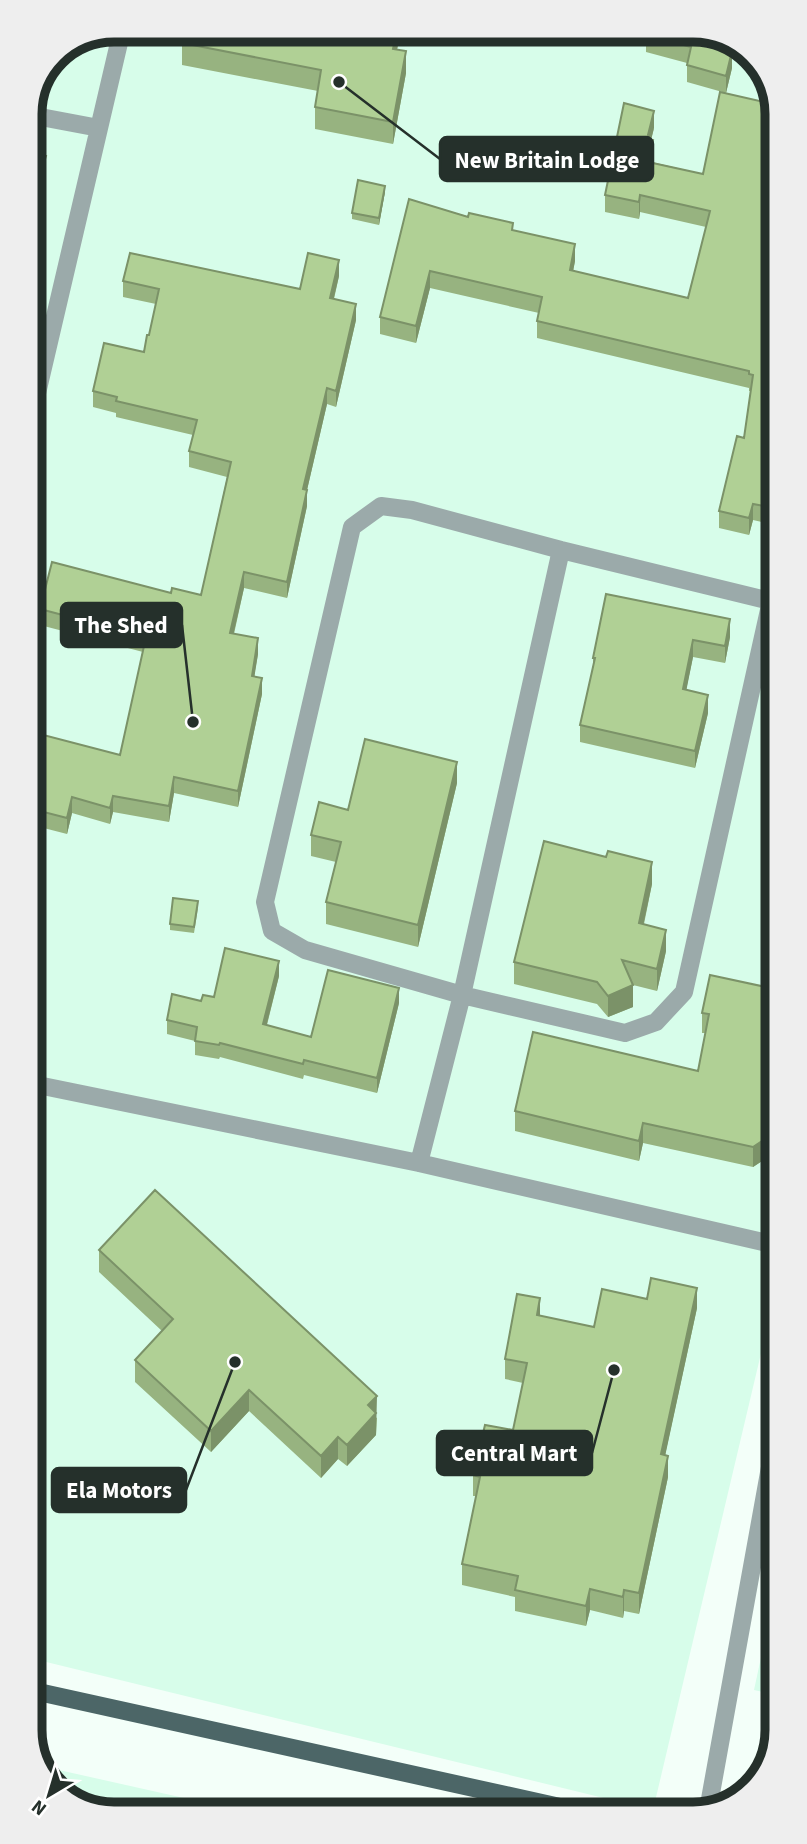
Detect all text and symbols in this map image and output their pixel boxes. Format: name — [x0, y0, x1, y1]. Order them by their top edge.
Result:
callout: New Britain Lodge — [440, 137, 653, 181]
text: New Britain Lodge — [455, 144, 639, 177]
callout: The Shed — [61, 603, 182, 647]
text: The Shed — [74, 609, 168, 642]
callout: Central Mart — [437, 1431, 592, 1475]
text: Central Mart — [451, 1437, 578, 1470]
callout: Ela Motors — [52, 1468, 186, 1512]
text: Ela Motors — [66, 1474, 172, 1507]
north arrow — [14, 1760, 84, 1830]
text: N — [26, 1793, 53, 1822]

